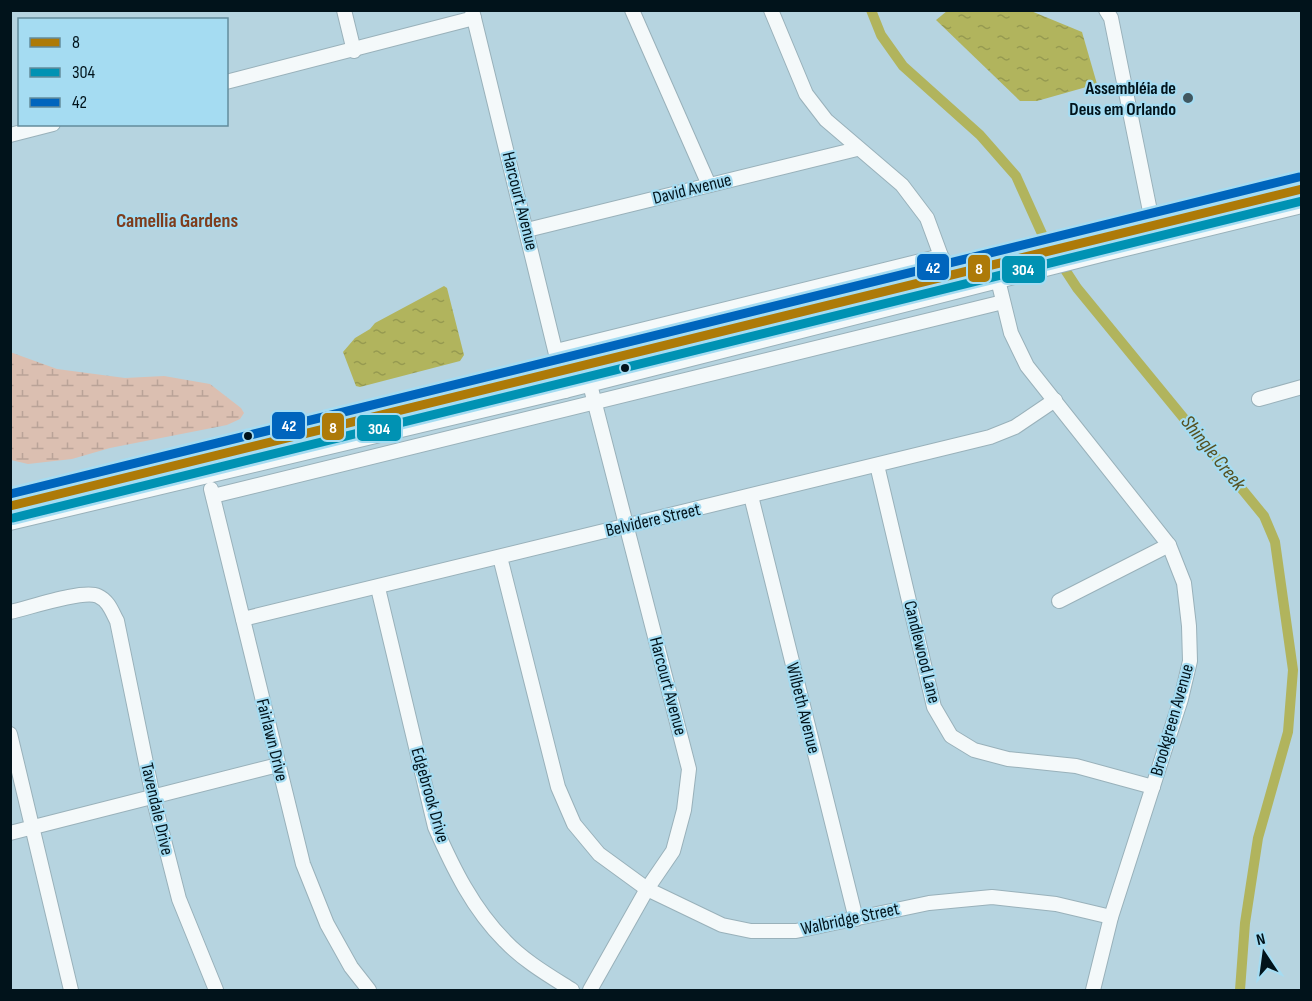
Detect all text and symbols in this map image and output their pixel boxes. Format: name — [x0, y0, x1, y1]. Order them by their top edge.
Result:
legend — [18, 18, 228, 126]
text: 8 — [72, 32, 80, 53]
text: 304 — [72, 62, 96, 83]
place label: Assembléia de Deus em Orlando — [1069, 78, 1176, 120]
marker: Assembléia de Deus em Orlando — [1181, 91, 1195, 105]
text: 42 — [72, 92, 87, 113]
street label: Harcourt Avenue — [498, 150, 542, 252]
street label: David Avenue — [651, 169, 733, 209]
district label: Camellia Gardens — [116, 209, 238, 233]
line badge: 42 — [916, 253, 950, 281]
line badge: 8 — [967, 254, 991, 283]
line badge: 304 — [1001, 255, 1046, 284]
text: 42 — [926, 259, 940, 278]
text: 8 — [975, 260, 983, 279]
text: 304 — [1012, 261, 1035, 280]
unlabelled marker — [619, 362, 631, 374]
line badge: 42 — [271, 411, 306, 440]
water label: Shingle Creek — [1176, 411, 1251, 496]
line badge: 8 — [321, 412, 345, 441]
line badge: 304 — [356, 414, 402, 442]
text: 42 — [282, 417, 296, 436]
text: 8 — [329, 419, 337, 438]
text: 304 — [368, 420, 391, 439]
unlabelled marker — [242, 430, 254, 442]
street label: Belvidere Street — [604, 499, 703, 541]
street label: Candlewood Lane — [899, 599, 945, 705]
street label: Harcourt Avenue — [645, 635, 691, 737]
street label: Wilbeth Avenue — [782, 660, 824, 756]
street label: Brookgreen Avenue — [1146, 662, 1198, 778]
street label: Fairlawn Drive — [252, 697, 292, 783]
street label: Edgebrook Drive — [406, 745, 454, 845]
street label: Tavendale Drive — [136, 761, 178, 857]
street label: Walbridge Street — [799, 898, 902, 940]
north arrow — [1234, 923, 1294, 983]
text: N — [1255, 930, 1267, 950]

